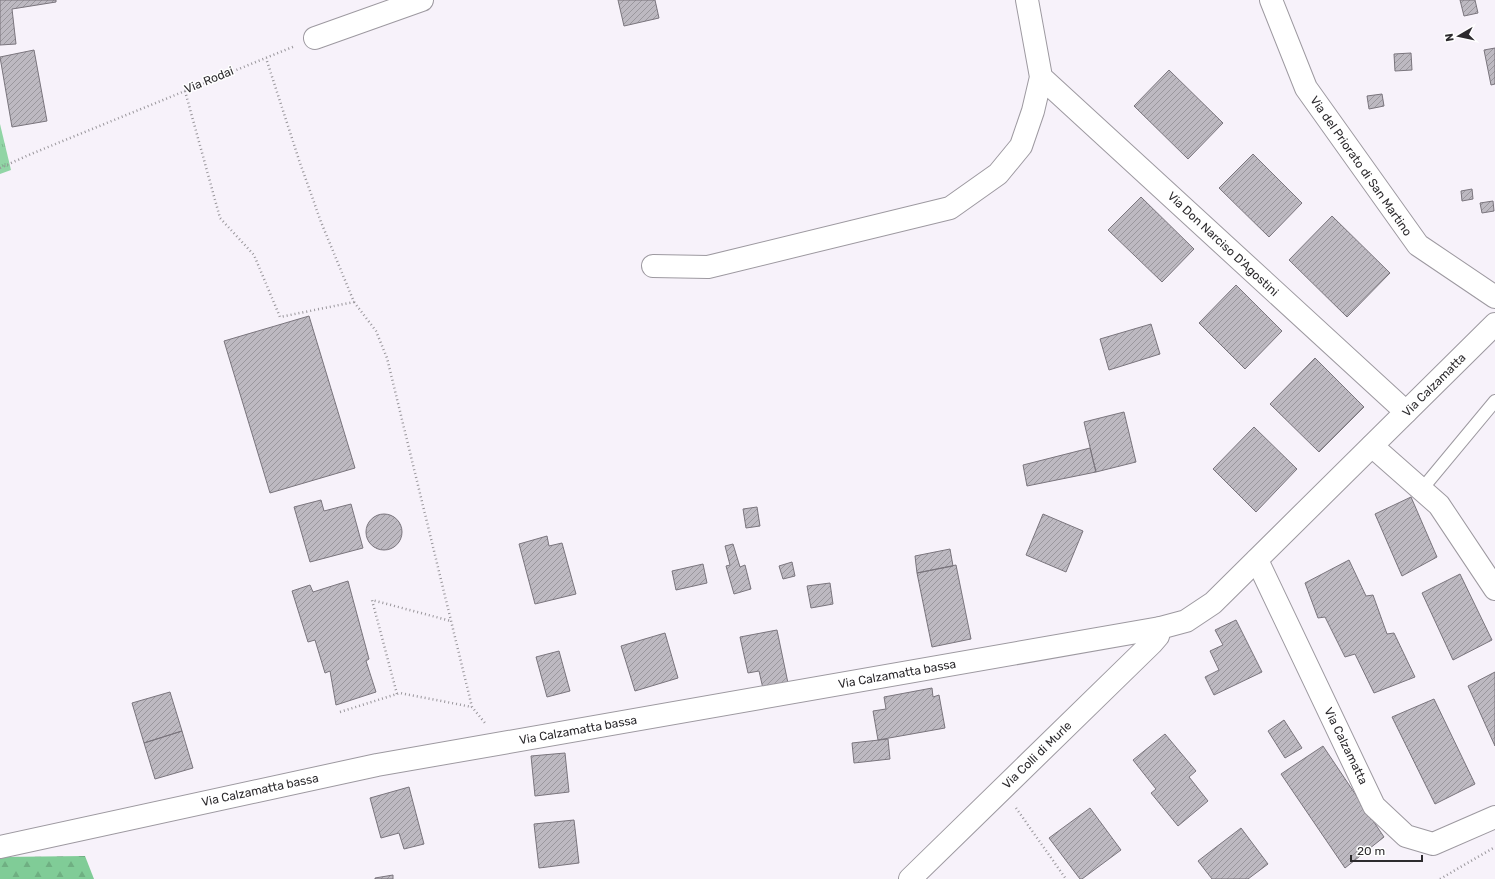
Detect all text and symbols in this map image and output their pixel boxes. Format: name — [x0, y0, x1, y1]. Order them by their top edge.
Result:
north arrow — [1439, 16, 1479, 56]
text: N — [1443, 32, 1457, 42]
street label: Via Rodai — [182, 64, 236, 96]
street label: Via del Priorato di San Martino — [1307, 93, 1415, 239]
street label: Via Don Narciso D'Agostini — [1165, 189, 1281, 299]
street label: Via Calzamatta — [1399, 350, 1469, 420]
street label: Via Calzamatta bassa — [837, 657, 957, 691]
street label: Via Calzamatta — [1321, 705, 1371, 787]
street label: Via Calzamatta bassa — [518, 713, 638, 747]
street label: Via Colli di Murle — [999, 718, 1075, 792]
street label: Via Calzamatta bassa — [200, 771, 320, 809]
scale bar — [1351, 837, 1422, 863]
text: 20 m — [1357, 844, 1385, 858]

